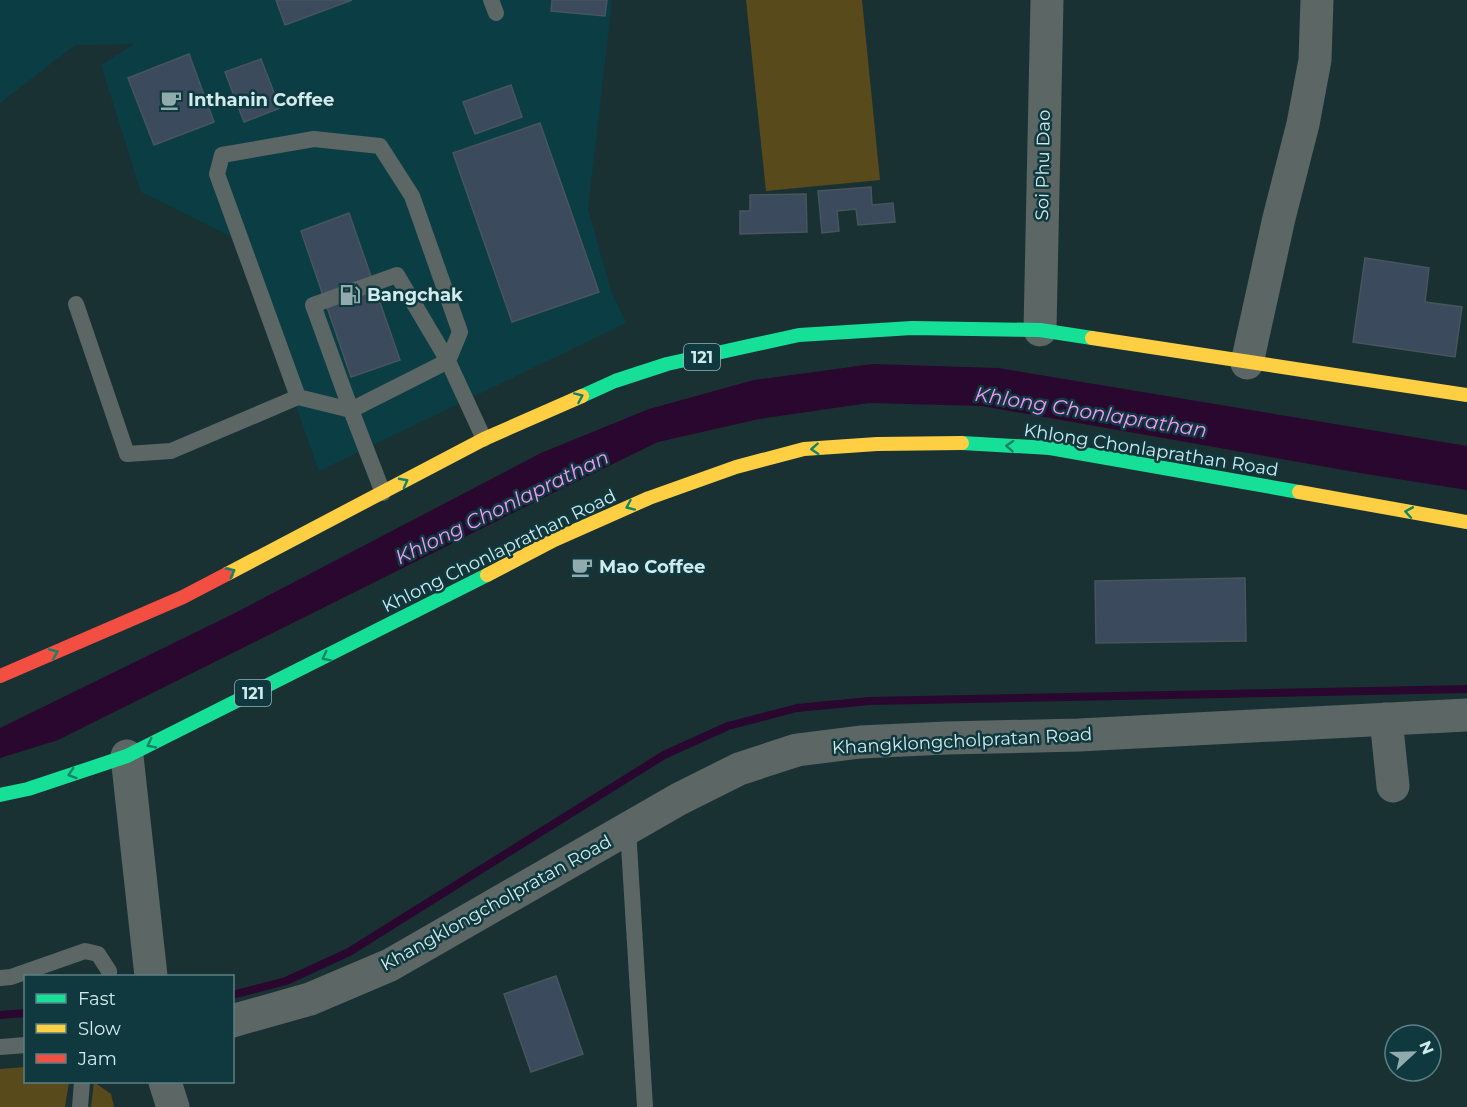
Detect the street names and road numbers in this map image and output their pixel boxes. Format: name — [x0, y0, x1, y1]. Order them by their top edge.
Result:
street label: Soi Phu Dao — [1031, 110, 1055, 220]
road number: 121 — [684, 344, 720, 370]
street label: Khlong Chonlaprathan Road — [1022, 419, 1280, 481]
street label: Khlong Chonlaprathan Road — [378, 485, 620, 617]
road number: 121 — [235, 680, 271, 706]
street label: Khangklongcholpratan Road — [831, 723, 1093, 759]
street label: Khangklongcholpratan Road — [377, 830, 615, 976]

